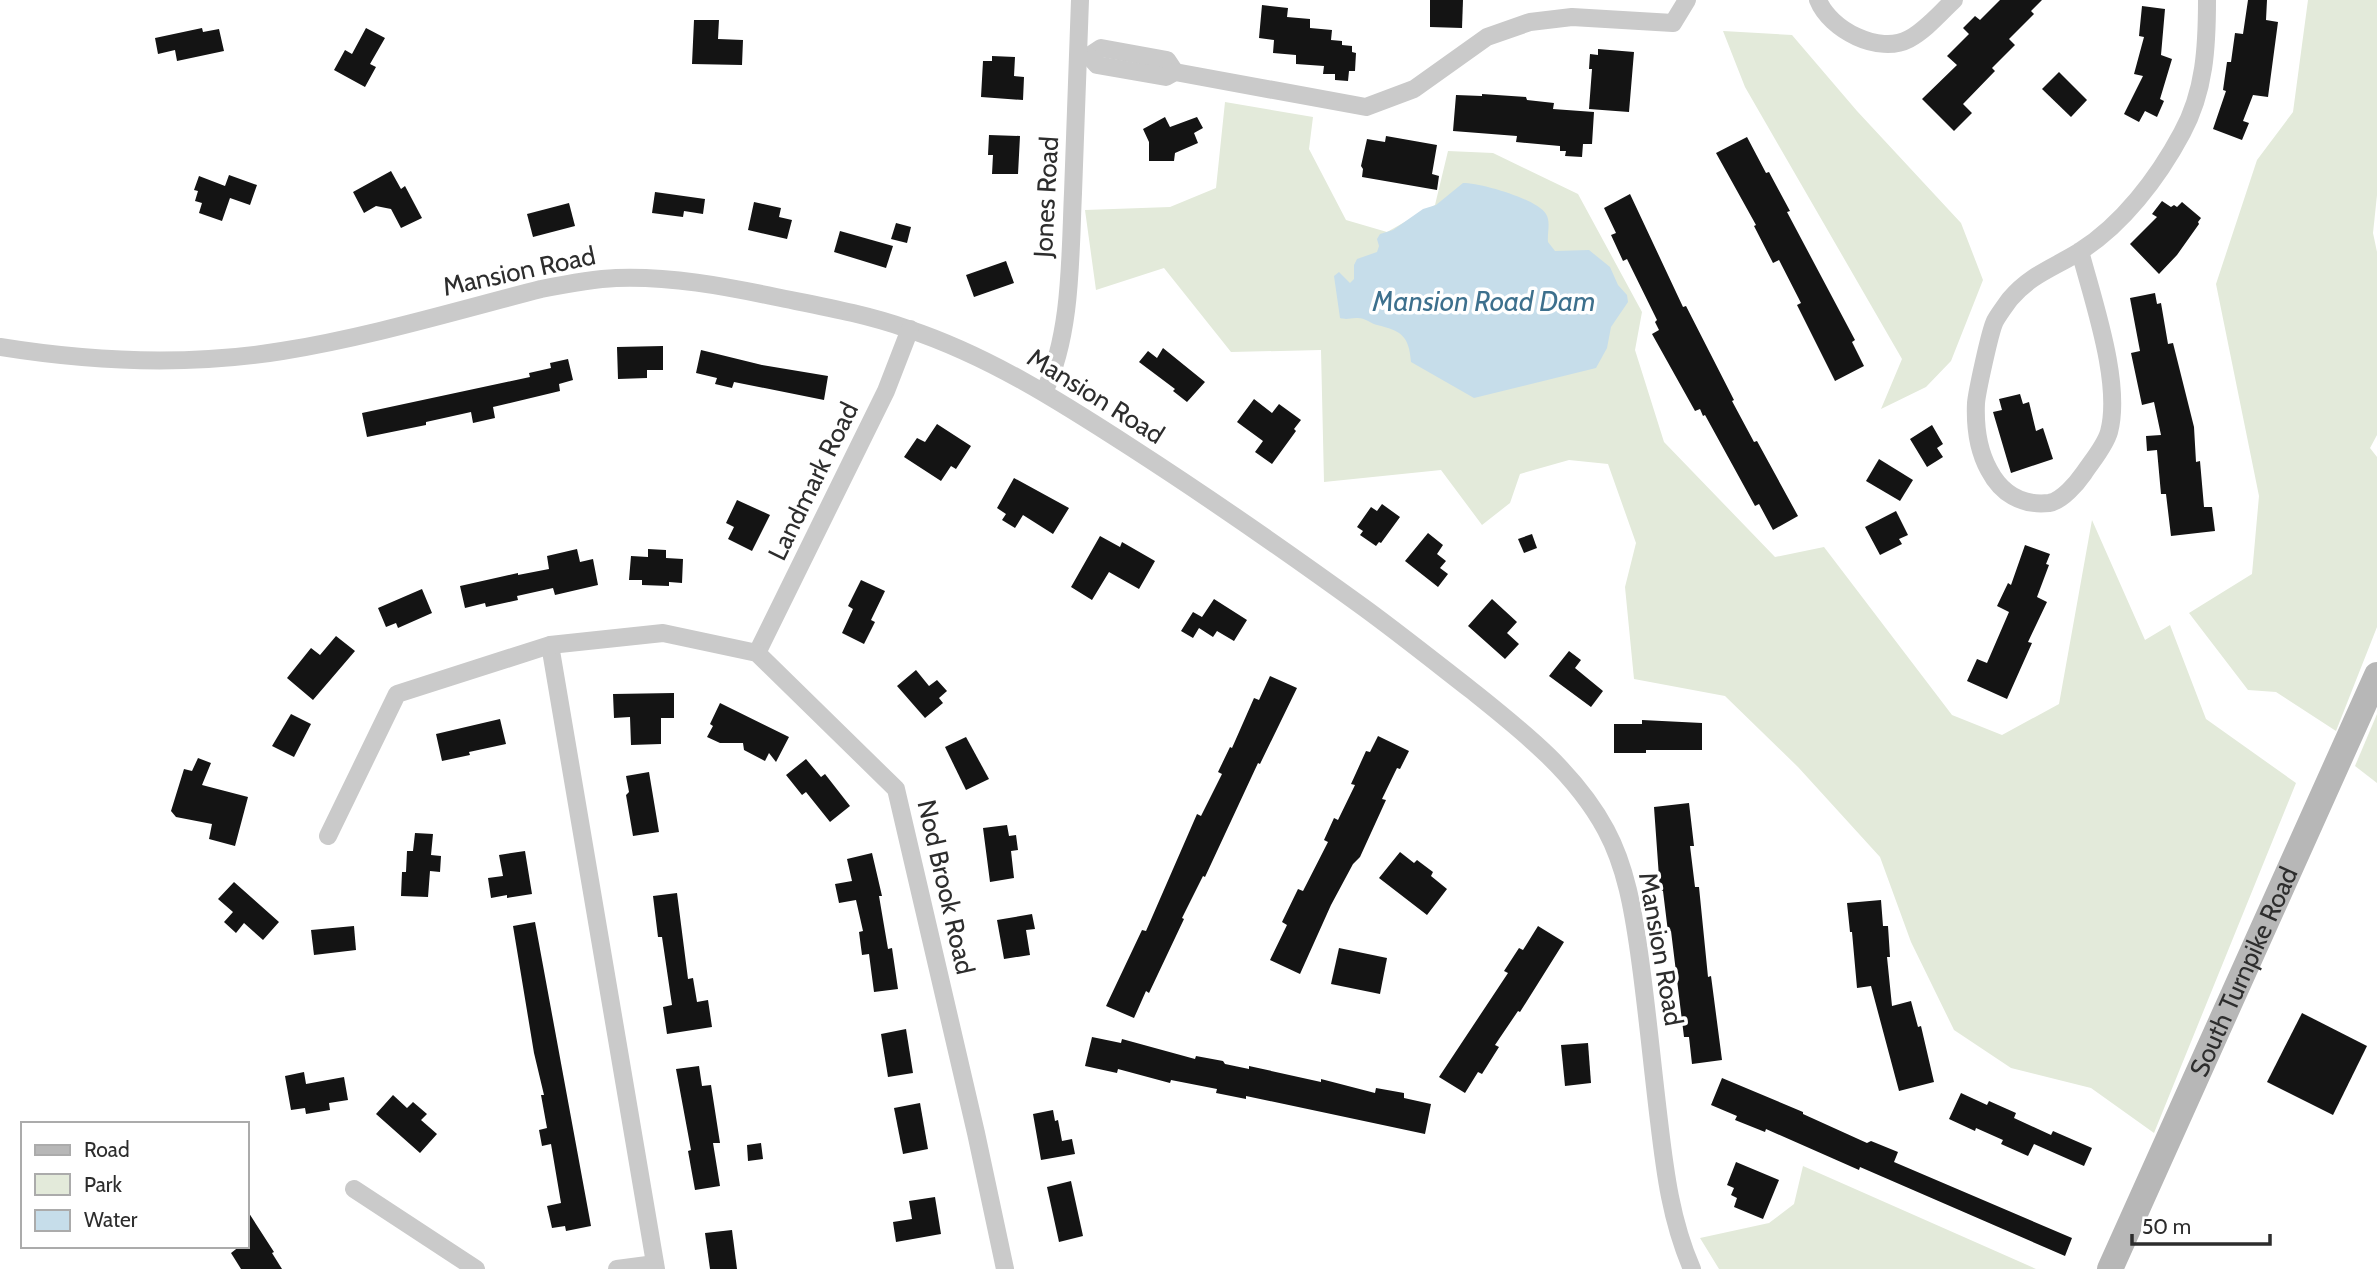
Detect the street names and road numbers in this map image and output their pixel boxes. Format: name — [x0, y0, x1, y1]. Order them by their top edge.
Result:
street label: Jones Road — [1027, 136, 1065, 259]
street label: Mansion Road — [440, 239, 598, 303]
street label: Mansion Road — [1022, 341, 1170, 451]
street label: Landmark Road — [761, 397, 865, 565]
street label: Nod Brook Road — [910, 797, 982, 977]
street label: South Turnpike Road — [2183, 862, 2305, 1082]
street label: Mansion Road — [1632, 870, 1690, 1028]

